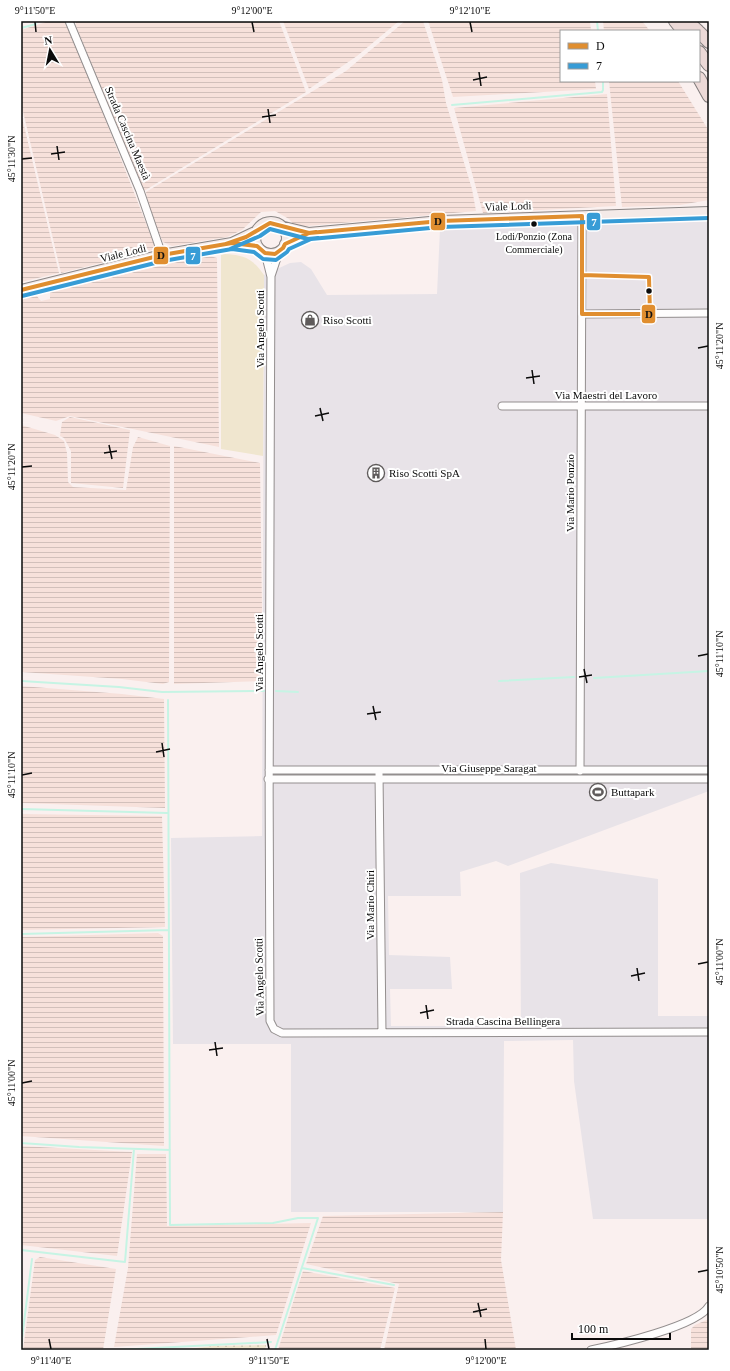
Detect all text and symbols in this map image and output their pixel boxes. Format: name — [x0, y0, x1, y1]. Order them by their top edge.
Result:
text: 9°11'50"E — [15, 5, 55, 16]
text: 9°12'00"E — [232, 5, 273, 16]
text: 9°12'10"E — [450, 5, 491, 16]
north arrow — [30, 30, 70, 70]
legend — [560, 30, 700, 82]
text: N — [43, 34, 53, 47]
text: D — [596, 39, 605, 53]
text: 7 — [596, 59, 602, 73]
street label: Strada Cascina Maestà — [103, 85, 153, 182]
text: 45°11'30"N — [6, 136, 17, 182]
street label: Viale Lodi — [484, 199, 532, 213]
line badge: D — [430, 212, 446, 231]
line badge: 7 — [586, 212, 601, 231]
text: D — [434, 215, 442, 227]
text: 7 — [591, 216, 597, 228]
marker: Lodi/Ponzio (Zona Commerciale) — [529, 219, 539, 229]
place label: Lodi/Ponzio (Zona Commerciale) — [496, 231, 572, 256]
street label: Viale Lodi — [99, 242, 147, 264]
line badge: D — [153, 246, 169, 265]
line badge: 7 — [185, 246, 201, 265]
text: D — [157, 249, 165, 261]
text: 7 — [190, 250, 196, 262]
unlabelled marker — [644, 286, 654, 296]
street label: Via Angelo Scotti — [254, 290, 266, 368]
line badge: D — [641, 304, 656, 324]
text: D — [645, 308, 653, 320]
shop icon: Riso Scotti — [300, 310, 320, 330]
place label: Riso Scotti — [323, 314, 372, 326]
text: 45°11'20"N — [714, 323, 725, 369]
street label: Via Maestri del Lavoro — [555, 389, 658, 401]
text: 45°11'20"N — [6, 444, 17, 490]
street label: Via Mario Ponzio — [564, 453, 576, 532]
building icon: Riso Scotti SpA — [366, 463, 386, 483]
place label: Riso Scotti SpA — [389, 467, 460, 479]
street label: Via Angelo Scotti — [253, 614, 265, 692]
text: 45°11'10"N — [714, 631, 725, 677]
text: 45°11'10"N — [6, 752, 17, 798]
street label: Via Giuseppe Saragat — [441, 762, 537, 774]
sports icon: Buttapark — [588, 782, 608, 802]
place label: Buttapark — [611, 786, 655, 798]
street label: Via Mario Chiri — [364, 870, 376, 940]
street label: Via Angelo Scotti — [252, 938, 266, 1016]
text: 45°11'00"N — [714, 939, 725, 985]
street label: Strada Cascina Bellingera — [446, 1015, 560, 1027]
text: 45°11'00"N — [6, 1060, 17, 1106]
text: 45°10'50"N — [714, 1246, 725, 1294]
scale bar — [572, 1315, 670, 1341]
text: 100 m — [578, 1322, 609, 1336]
text: 9°11'40"E — [31, 1355, 71, 1366]
text: 9°11'50"E — [249, 1355, 289, 1366]
text: 9°12'00"E — [466, 1355, 507, 1366]

